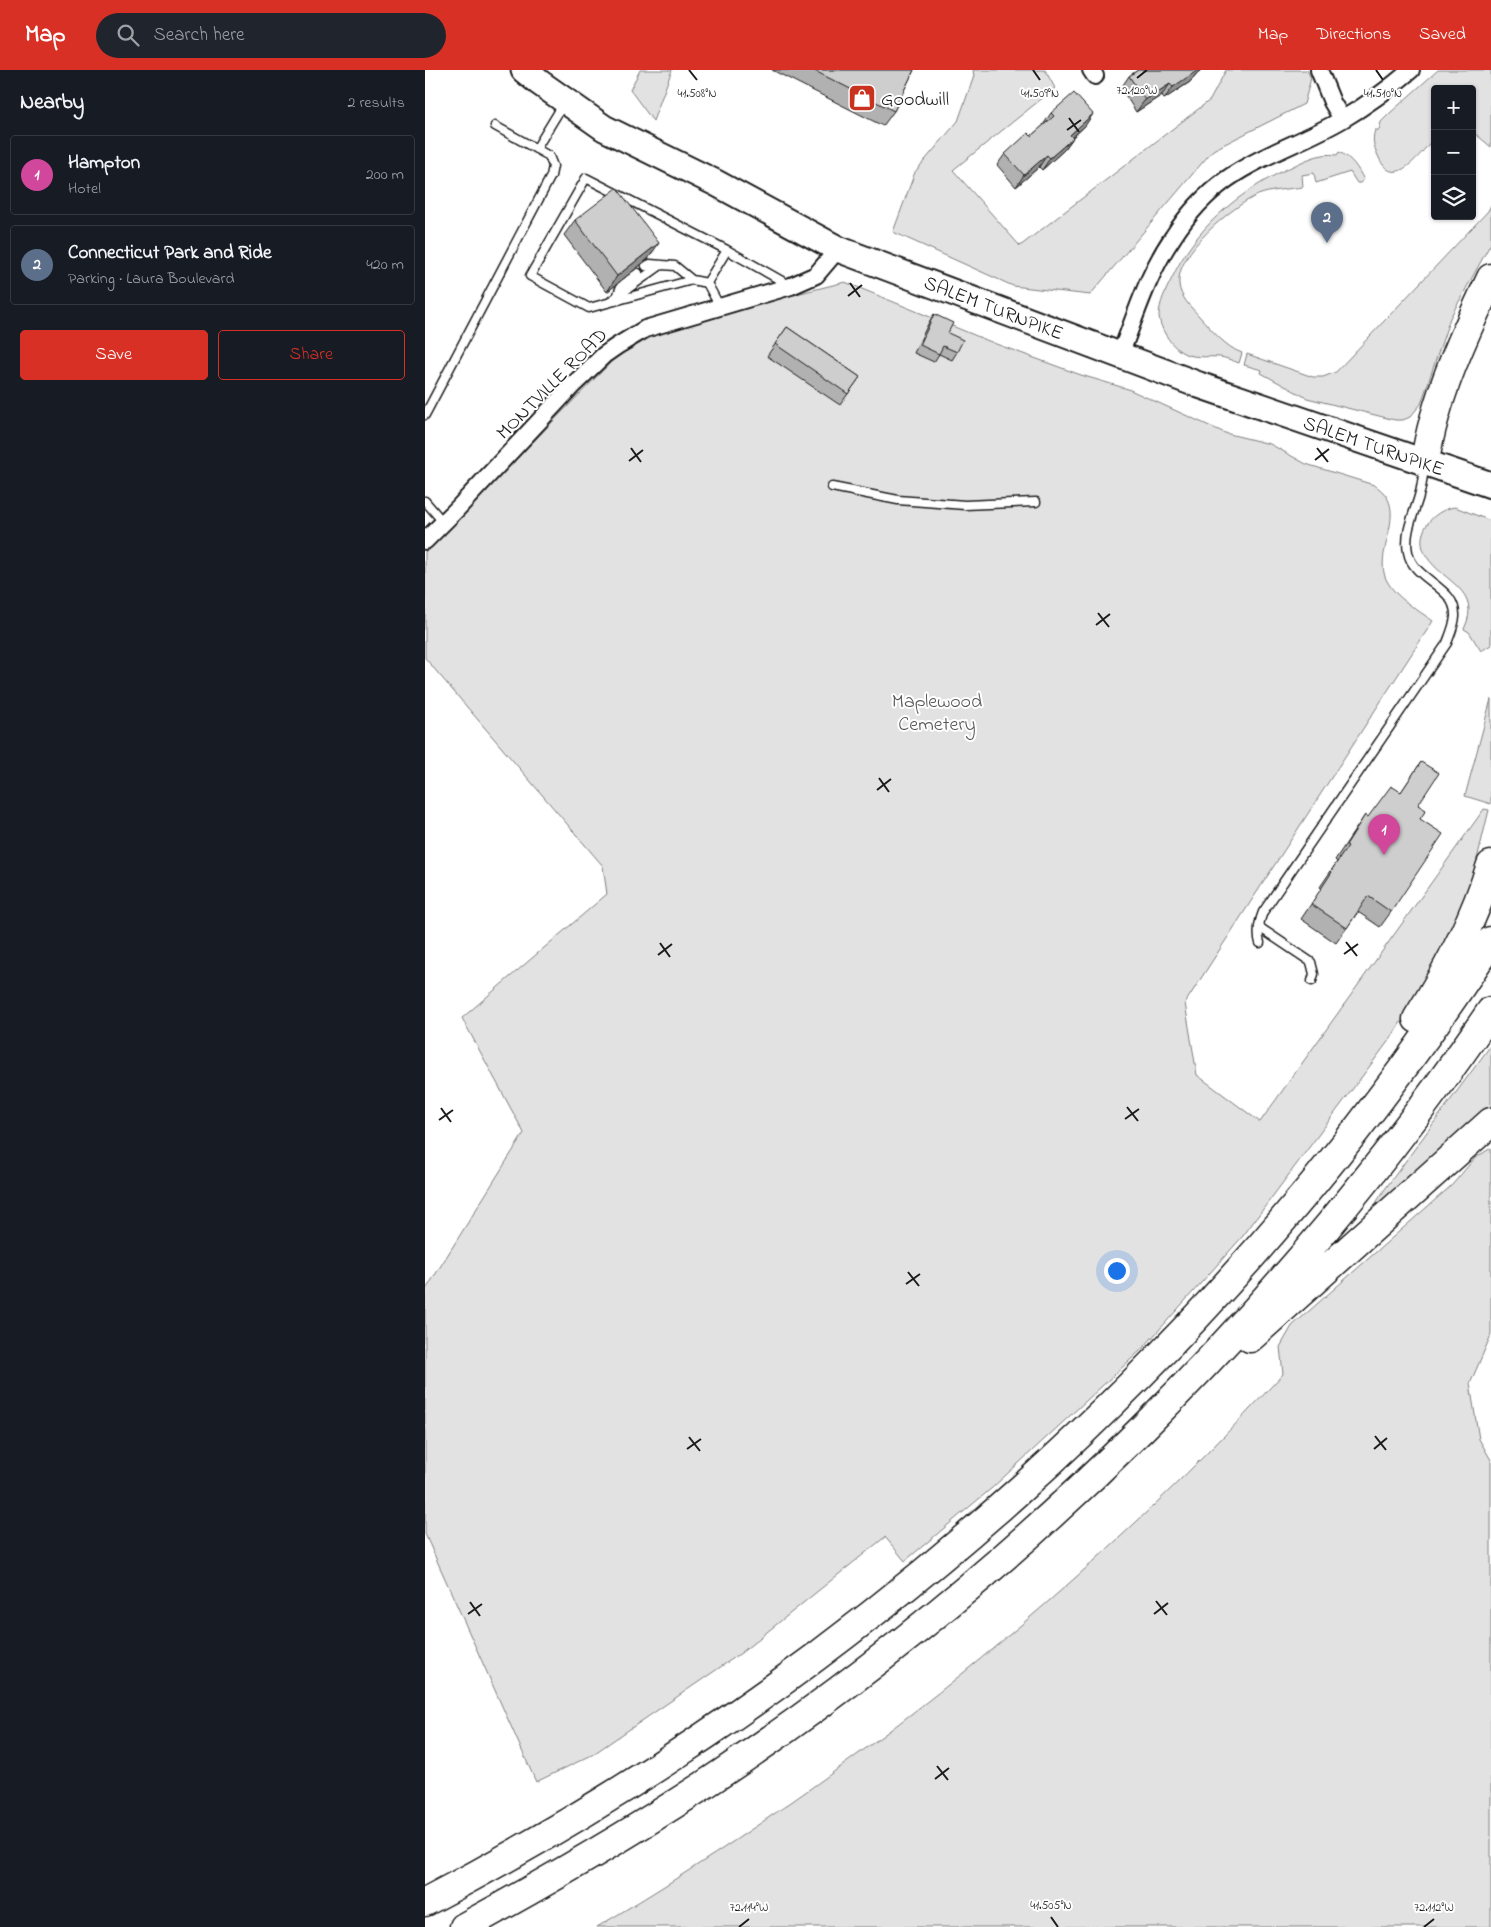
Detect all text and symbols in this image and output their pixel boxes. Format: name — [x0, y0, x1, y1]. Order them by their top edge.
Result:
search box — [96, 13, 446, 58]
text: Map — [25, 18, 66, 53]
icon: search — [114, 21, 142, 49]
text: Search here — [154, 22, 245, 49]
text: Map — [1258, 22, 1288, 48]
text: Directions — [1316, 22, 1391, 48]
text: Saved — [1419, 22, 1466, 48]
text: 72.120°W — [1117, 82, 1157, 100]
shop icon: Goodwill — [847, 83, 877, 113]
text: 41.508°N — [677, 85, 717, 103]
text: 41.509°N — [1021, 85, 1059, 103]
text: 41.510°N — [1364, 85, 1402, 103]
map controls — [1431, 85, 1476, 220]
button: + — [1431, 85, 1476, 130]
place label: Goodwill — [881, 86, 949, 115]
text: Nearby — [20, 88, 84, 118]
text: 2 results — [347, 91, 405, 115]
button: − — [1431, 130, 1476, 175]
text: Hampton — [68, 150, 140, 177]
text: 1 — [34, 163, 40, 187]
text: 200 m — [366, 163, 404, 187]
button: layers — [1431, 175, 1476, 220]
text: Hotel — [68, 177, 101, 201]
pin: 2 — [1311, 202, 1343, 243]
text: Connecticut Park and Ride — [68, 240, 271, 267]
text: 2 — [33, 253, 41, 277]
text: 420 m — [366, 253, 404, 277]
text: Parking · Laura Boulevard — [68, 267, 234, 291]
street label: SALEM TURNPIKE — [919, 269, 1067, 349]
street label: MONTVILLE ROAD — [490, 322, 615, 447]
button: Save — [20, 330, 208, 380]
button: Share — [218, 330, 405, 380]
street label: SALEM TURNPIKE — [1299, 410, 1448, 485]
park label: Maplewood Cemetery — [892, 688, 982, 740]
pin: 1 — [1368, 814, 1400, 855]
your location — [1104, 1258, 1130, 1284]
text: 41.505°N — [1030, 1897, 1072, 1915]
text: 72.114°W — [730, 1899, 768, 1917]
text: 72.112°W — [1414, 1899, 1454, 1917]

